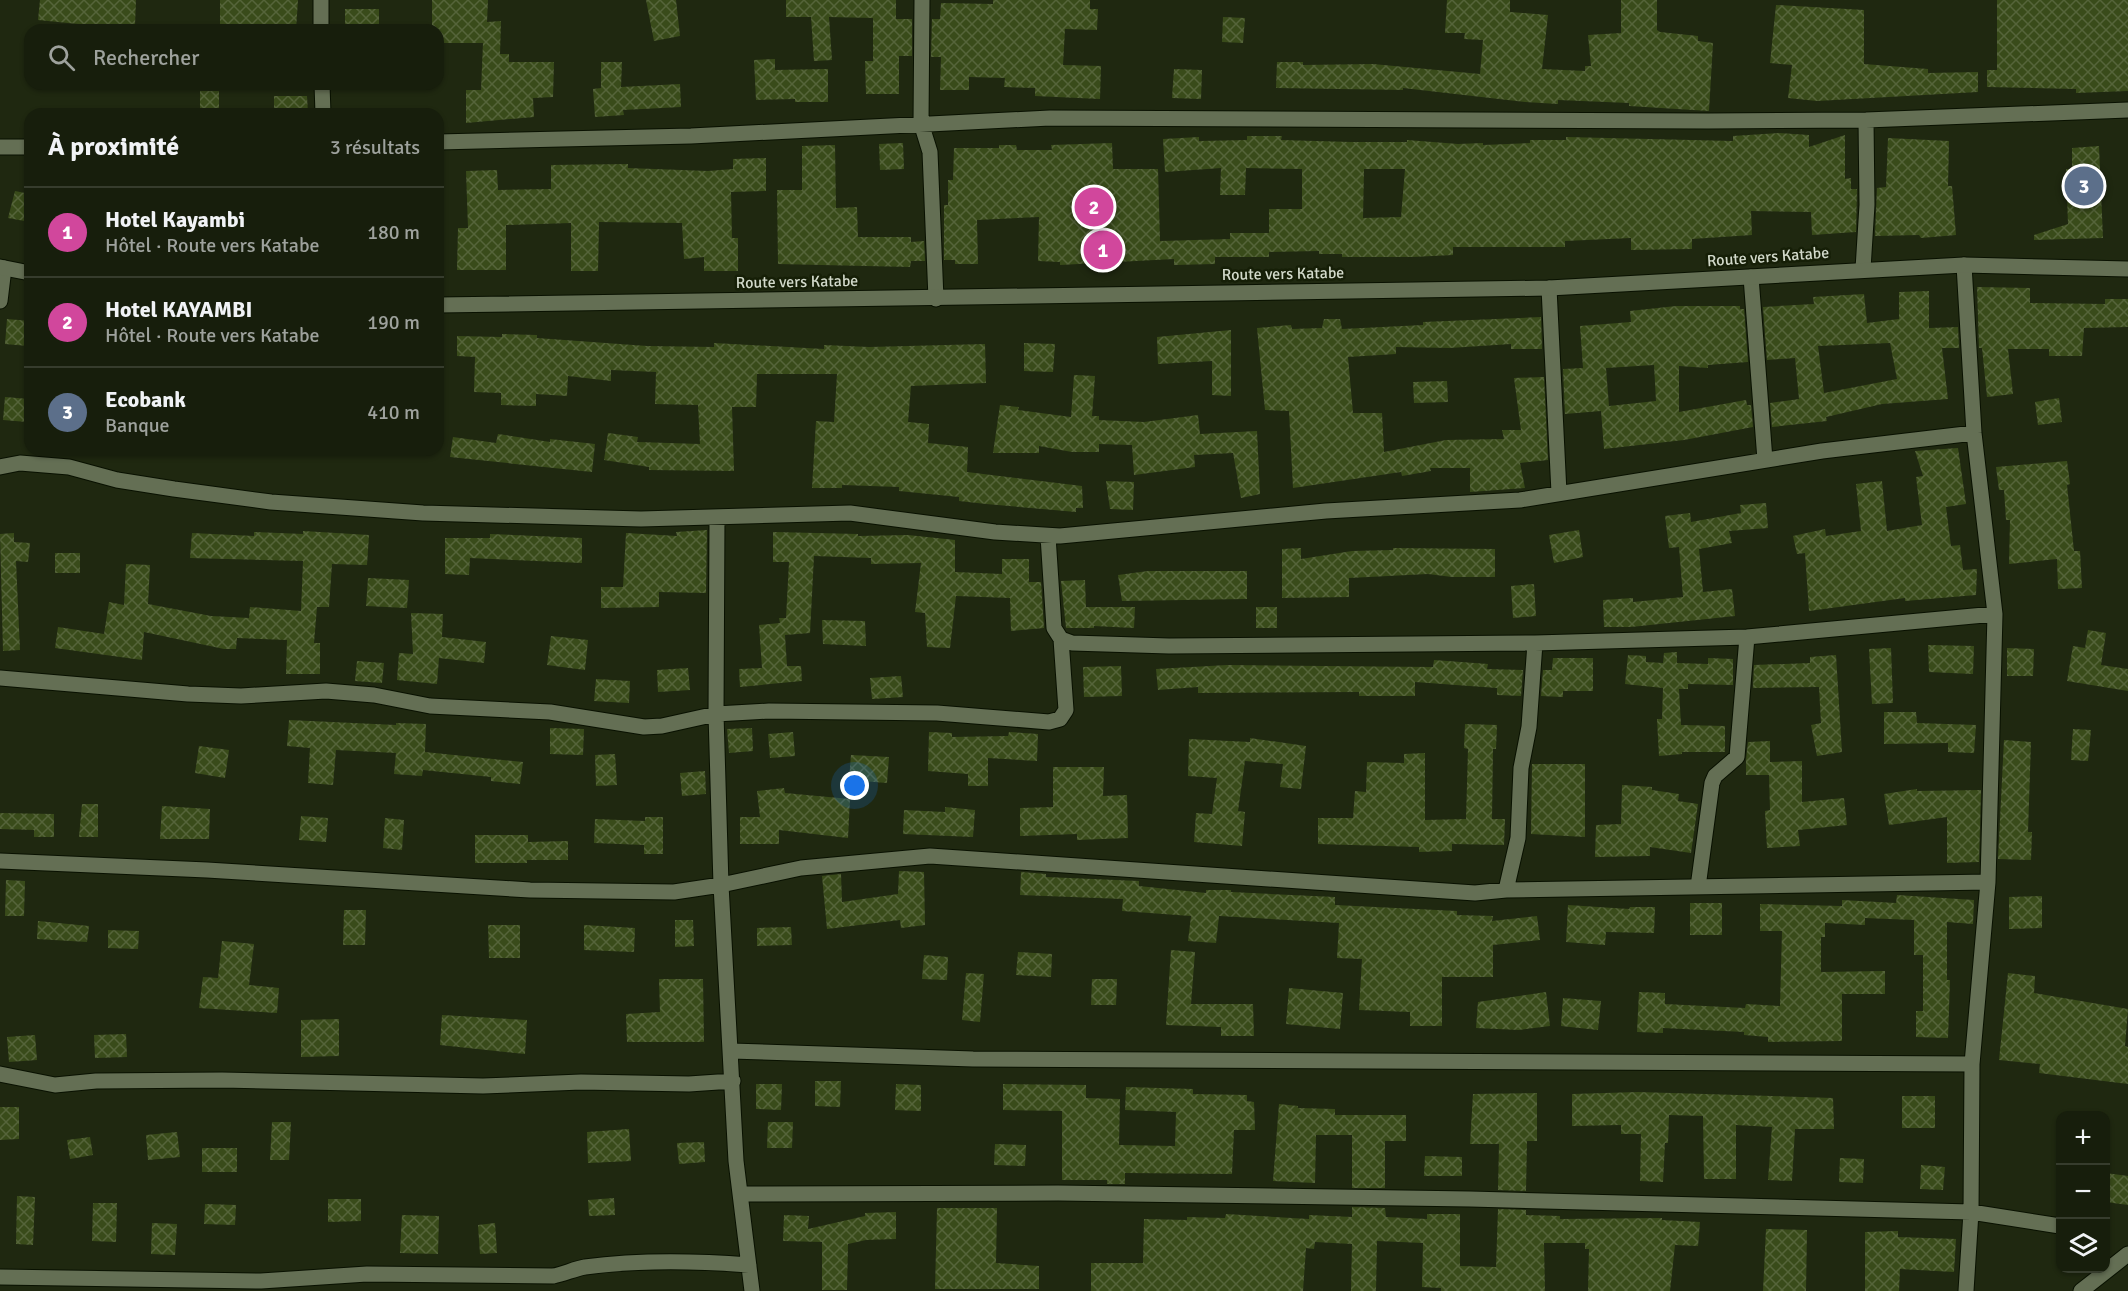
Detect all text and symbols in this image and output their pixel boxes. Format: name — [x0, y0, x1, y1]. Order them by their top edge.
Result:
search box — [24, 24, 444, 90]
icon: search — [45, 41, 78, 74]
text: Rechercher — [93, 44, 199, 71]
text: À proximité — [48, 131, 179, 163]
text: 3 résultats — [330, 135, 420, 160]
pin: 3 — [2064, 164, 2104, 208]
pin: 2 — [1074, 184, 1114, 230]
text: Hotel Kayambi — [105, 206, 245, 233]
text: 1 — [62, 220, 73, 245]
text: 180 m — [367, 220, 420, 245]
pin: 1 — [1084, 228, 1122, 272]
text: Hôtel · Route vers Katabe — [105, 233, 320, 258]
street label: Route vers Katabe — [1706, 243, 1830, 271]
street label: Route vers Katabe — [1222, 263, 1344, 285]
street label: Route vers Katabe — [736, 271, 858, 293]
text: Hotel KAYAMBI — [105, 296, 252, 323]
text: 2 — [62, 310, 73, 335]
text: 190 m — [367, 310, 420, 335]
text: Hôtel · Route vers Katabe — [105, 323, 320, 348]
text: Ecobank — [105, 386, 186, 413]
text: 3 — [62, 400, 73, 425]
text: 410 m — [367, 400, 420, 425]
text: Banque — [105, 413, 170, 438]
your location — [840, 771, 869, 800]
map controls — [2056, 1111, 2110, 1273]
button: + — [2056, 1111, 2110, 1165]
button: − — [2056, 1165, 2110, 1219]
button: layers — [2056, 1219, 2110, 1273]

